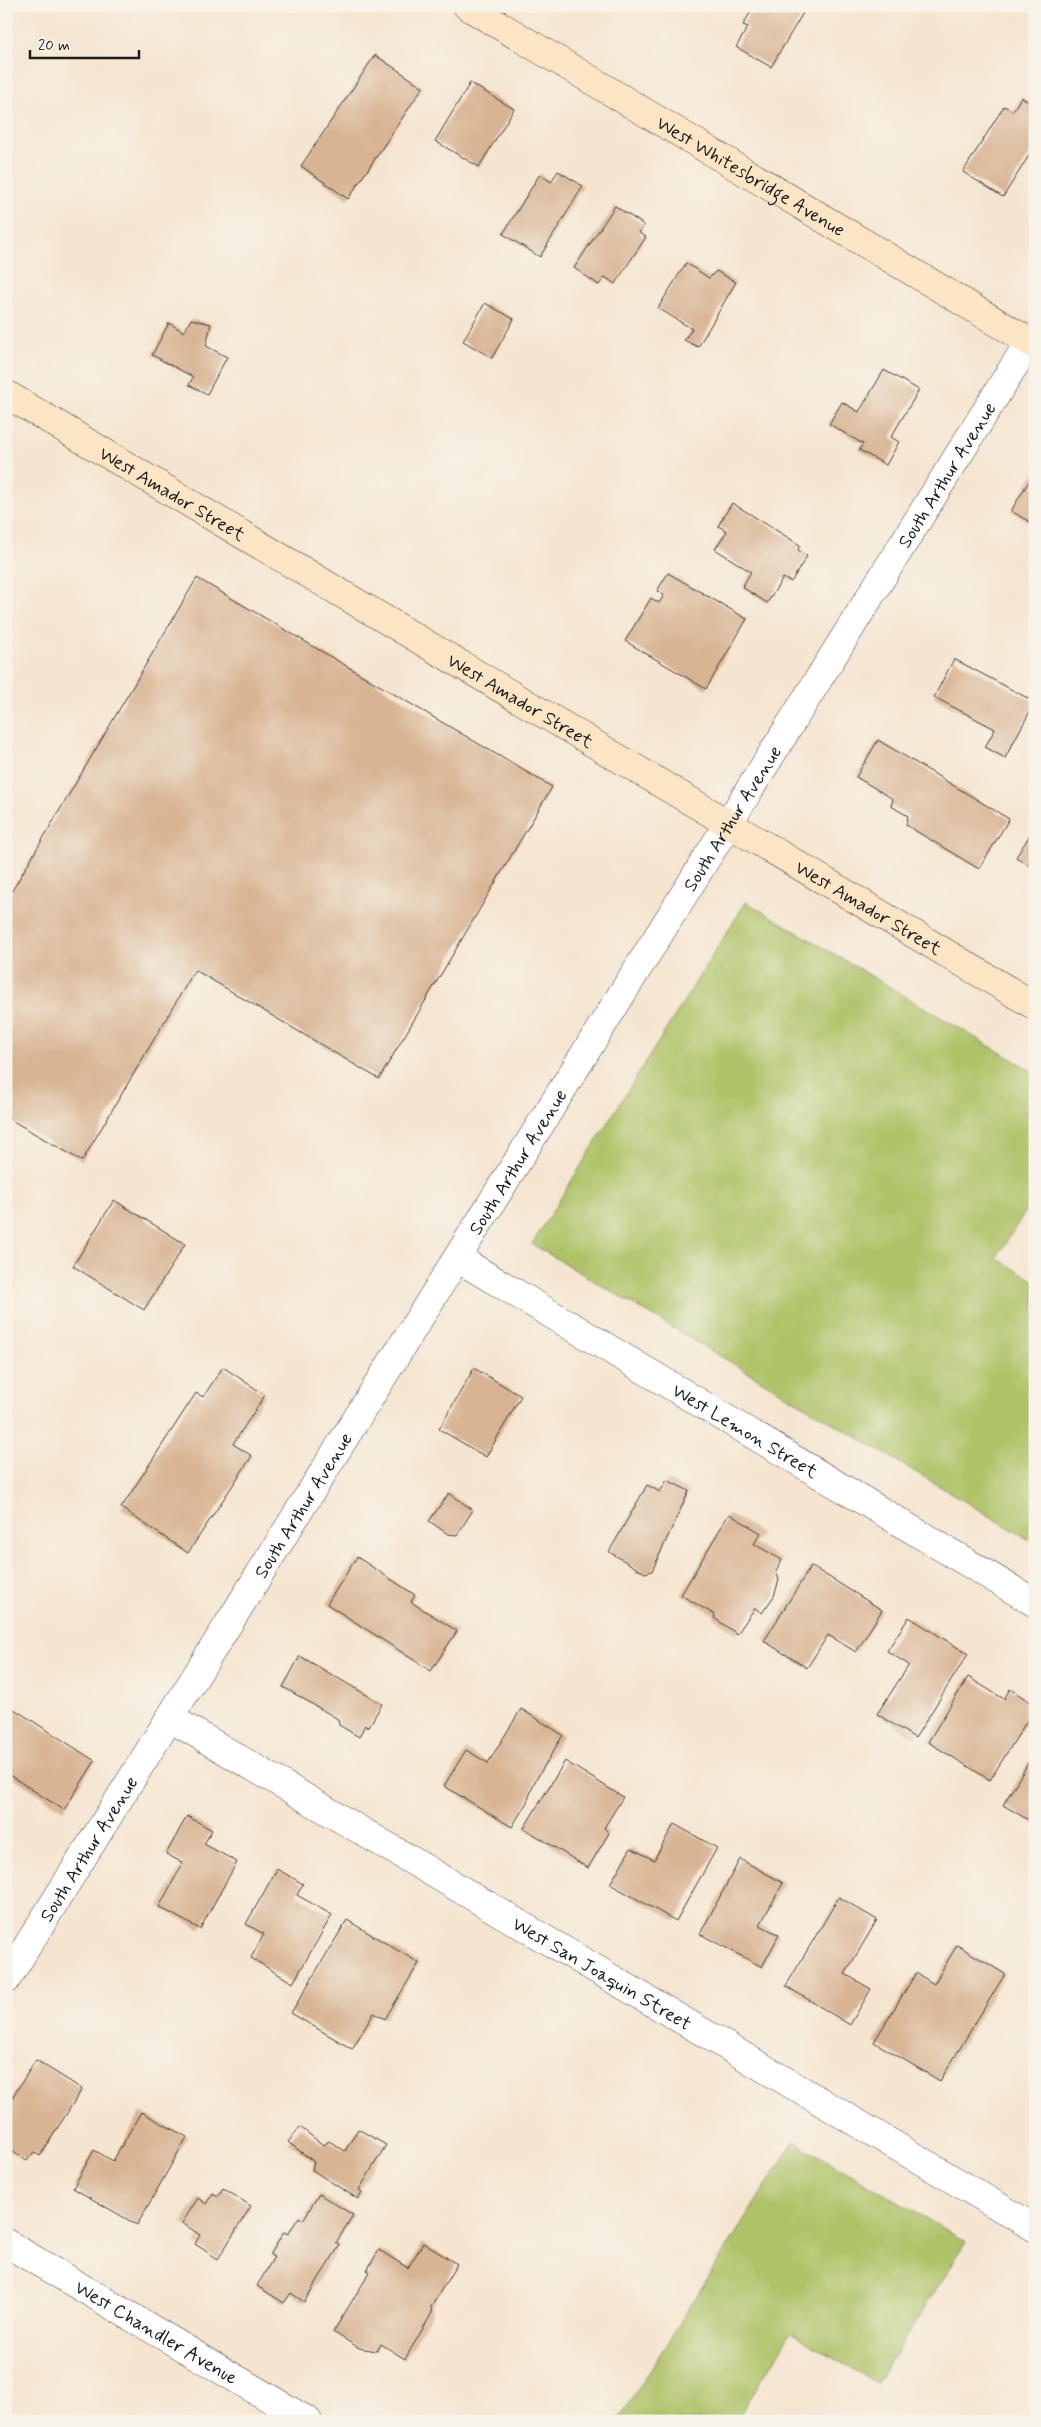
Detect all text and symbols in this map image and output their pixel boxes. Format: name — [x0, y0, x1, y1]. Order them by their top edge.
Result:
scale bar — [30, 28, 139, 60]
text: 20 m — [38, 36, 70, 56]
street label: West Whitesbridge Avenue — [651, 111, 850, 243]
street label: South Arthur Avenue — [893, 398, 1002, 553]
street label: West Amador Street — [94, 441, 250, 548]
street label: West Amador Street — [442, 648, 598, 755]
street label: South Arthur Avenue — [678, 741, 788, 896]
street label: West Amador Street — [790, 855, 946, 962]
street label: South Arthur Avenue — [464, 1085, 573, 1240]
street label: West Lemon Street — [667, 1378, 822, 1485]
street label: South Arthur Avenue — [249, 1428, 359, 1583]
street label: South Arthur Avenue — [34, 1772, 144, 1927]
street label: West San Joaquin Street — [508, 1912, 696, 2037]
street label: West Chandler Avenue — [70, 2275, 242, 2391]

